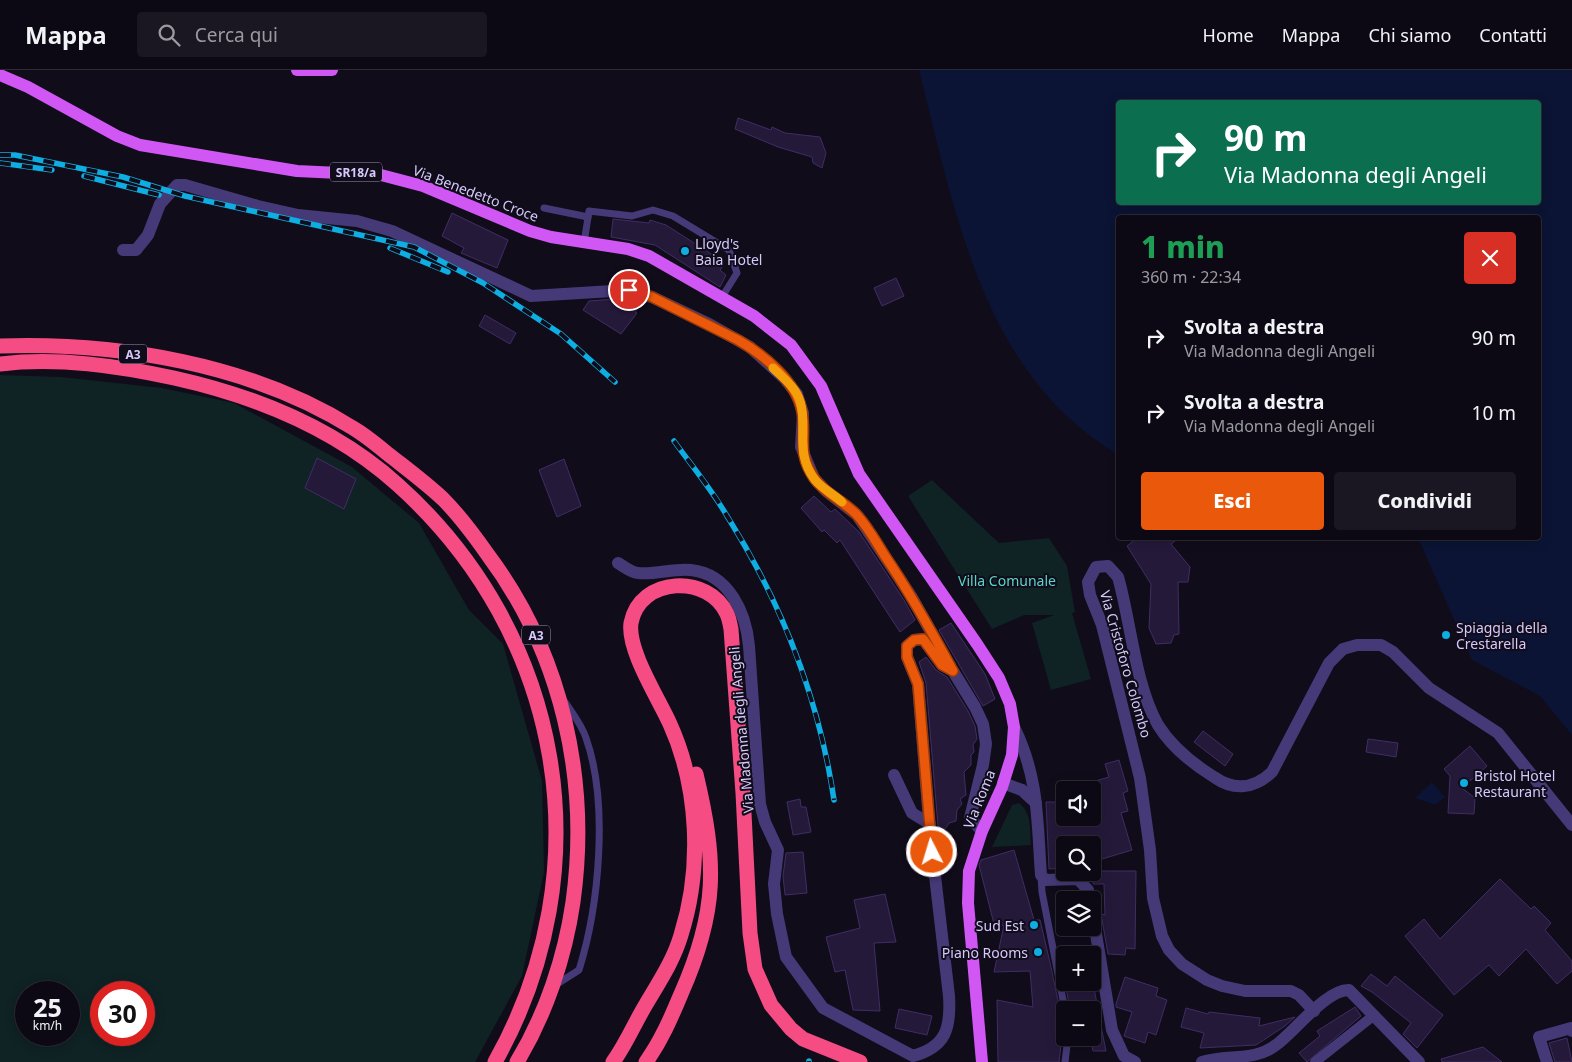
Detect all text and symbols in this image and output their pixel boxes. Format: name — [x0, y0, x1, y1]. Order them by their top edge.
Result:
search box — [137, 12, 487, 57]
text: Mappa — [25, 18, 107, 51]
icon: search — [155, 21, 183, 49]
text: Cerca qui — [195, 22, 278, 48]
text: Home — [1203, 23, 1254, 47]
text: Mappa — [1282, 23, 1340, 47]
text: Chi siamo — [1368, 23, 1451, 47]
text: Contatti — [1479, 23, 1547, 47]
text: 90 m — [1224, 114, 1307, 161]
icon: right — [1141, 120, 1206, 185]
text: Via Madonna degli Angeli — [1224, 159, 1487, 189]
street label: Via Benedetto Croce — [410, 160, 542, 226]
road number: SR18/a — [330, 162, 382, 181]
text: 1 min — [1141, 226, 1225, 267]
button: close — [1464, 232, 1516, 284]
place label: Lloyd's Baia Hotel — [695, 234, 762, 269]
marker: Lloyd's Baia Hotel — [679, 245, 691, 257]
text: 360 m · 22:34 — [1141, 266, 1241, 288]
pin — [608, 269, 650, 311]
icon: arrive — [615, 276, 643, 304]
text: Svolta a destra — [1184, 314, 1324, 340]
icon: right — [1141, 324, 1169, 352]
text: 90 m — [1472, 325, 1516, 351]
text: Via Madonna degli Angeli — [1184, 340, 1375, 362]
road number: A3 — [119, 344, 147, 364]
text: Svolta a destra — [1184, 389, 1324, 415]
icon: right — [1141, 399, 1169, 427]
text: 10 m — [1472, 400, 1516, 426]
text: Via Madonna degli Angeli — [1184, 415, 1375, 437]
button: Esci — [1141, 472, 1324, 530]
button: Condividi — [1334, 472, 1516, 530]
park label: Villa Comunale — [958, 571, 1056, 590]
street label: Via Cristoforo Colombo — [1096, 588, 1156, 740]
place label: Spiaggia della Crestarella — [1456, 618, 1548, 653]
road number: A3 — [522, 626, 550, 644]
marker: Spiaggia della Crestarella — [1440, 629, 1452, 641]
street label: Via Madonna degli Angeli — [724, 646, 758, 814]
place label: Bristol Hotel Restaurant — [1474, 766, 1555, 801]
street label: Via Roma — [959, 767, 999, 831]
marker: Bristol Hotel Restaurant — [1458, 777, 1470, 789]
map controls — [1056, 781, 1101, 1046]
button: sound — [1056, 781, 1101, 826]
position arrow — [905, 825, 957, 877]
button: search — [1056, 836, 1101, 881]
button: layers — [1056, 891, 1101, 936]
place label: Sud Est — [976, 916, 1024, 935]
marker: Sud Est — [1028, 919, 1040, 931]
place label: Piano Rooms — [942, 943, 1028, 962]
marker: Piano Rooms — [1032, 946, 1044, 958]
button: + — [1056, 946, 1101, 991]
speed limit sign: 30 — [90, 981, 155, 1046]
text: 25 — [33, 990, 62, 1024]
button: − — [1056, 1001, 1101, 1046]
text: km/h — [33, 1017, 62, 1034]

